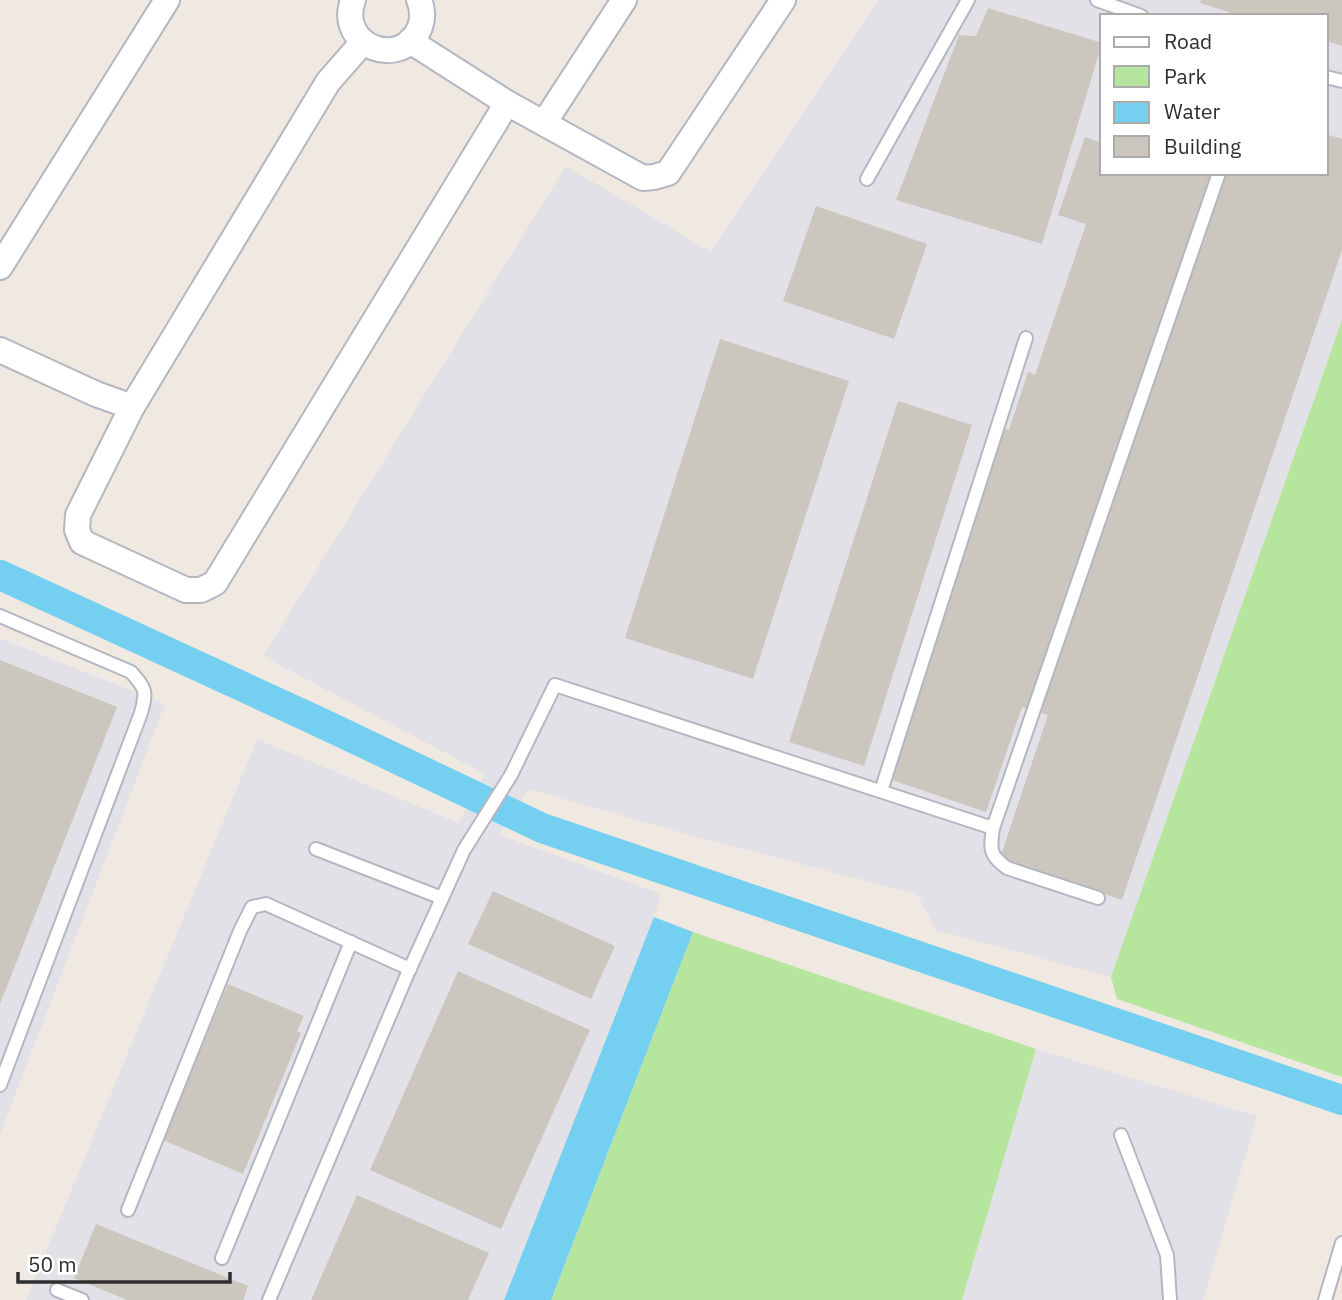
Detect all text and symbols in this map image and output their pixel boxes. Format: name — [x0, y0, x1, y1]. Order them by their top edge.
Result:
legend — [1100, 14, 1328, 175]
text: Road — [1164, 27, 1212, 55]
text: Park — [1164, 62, 1207, 90]
text: Water — [1164, 97, 1221, 125]
text: Building — [1164, 132, 1241, 160]
scale bar — [18, 1240, 229, 1284]
text: 50 m — [28, 1250, 77, 1278]

